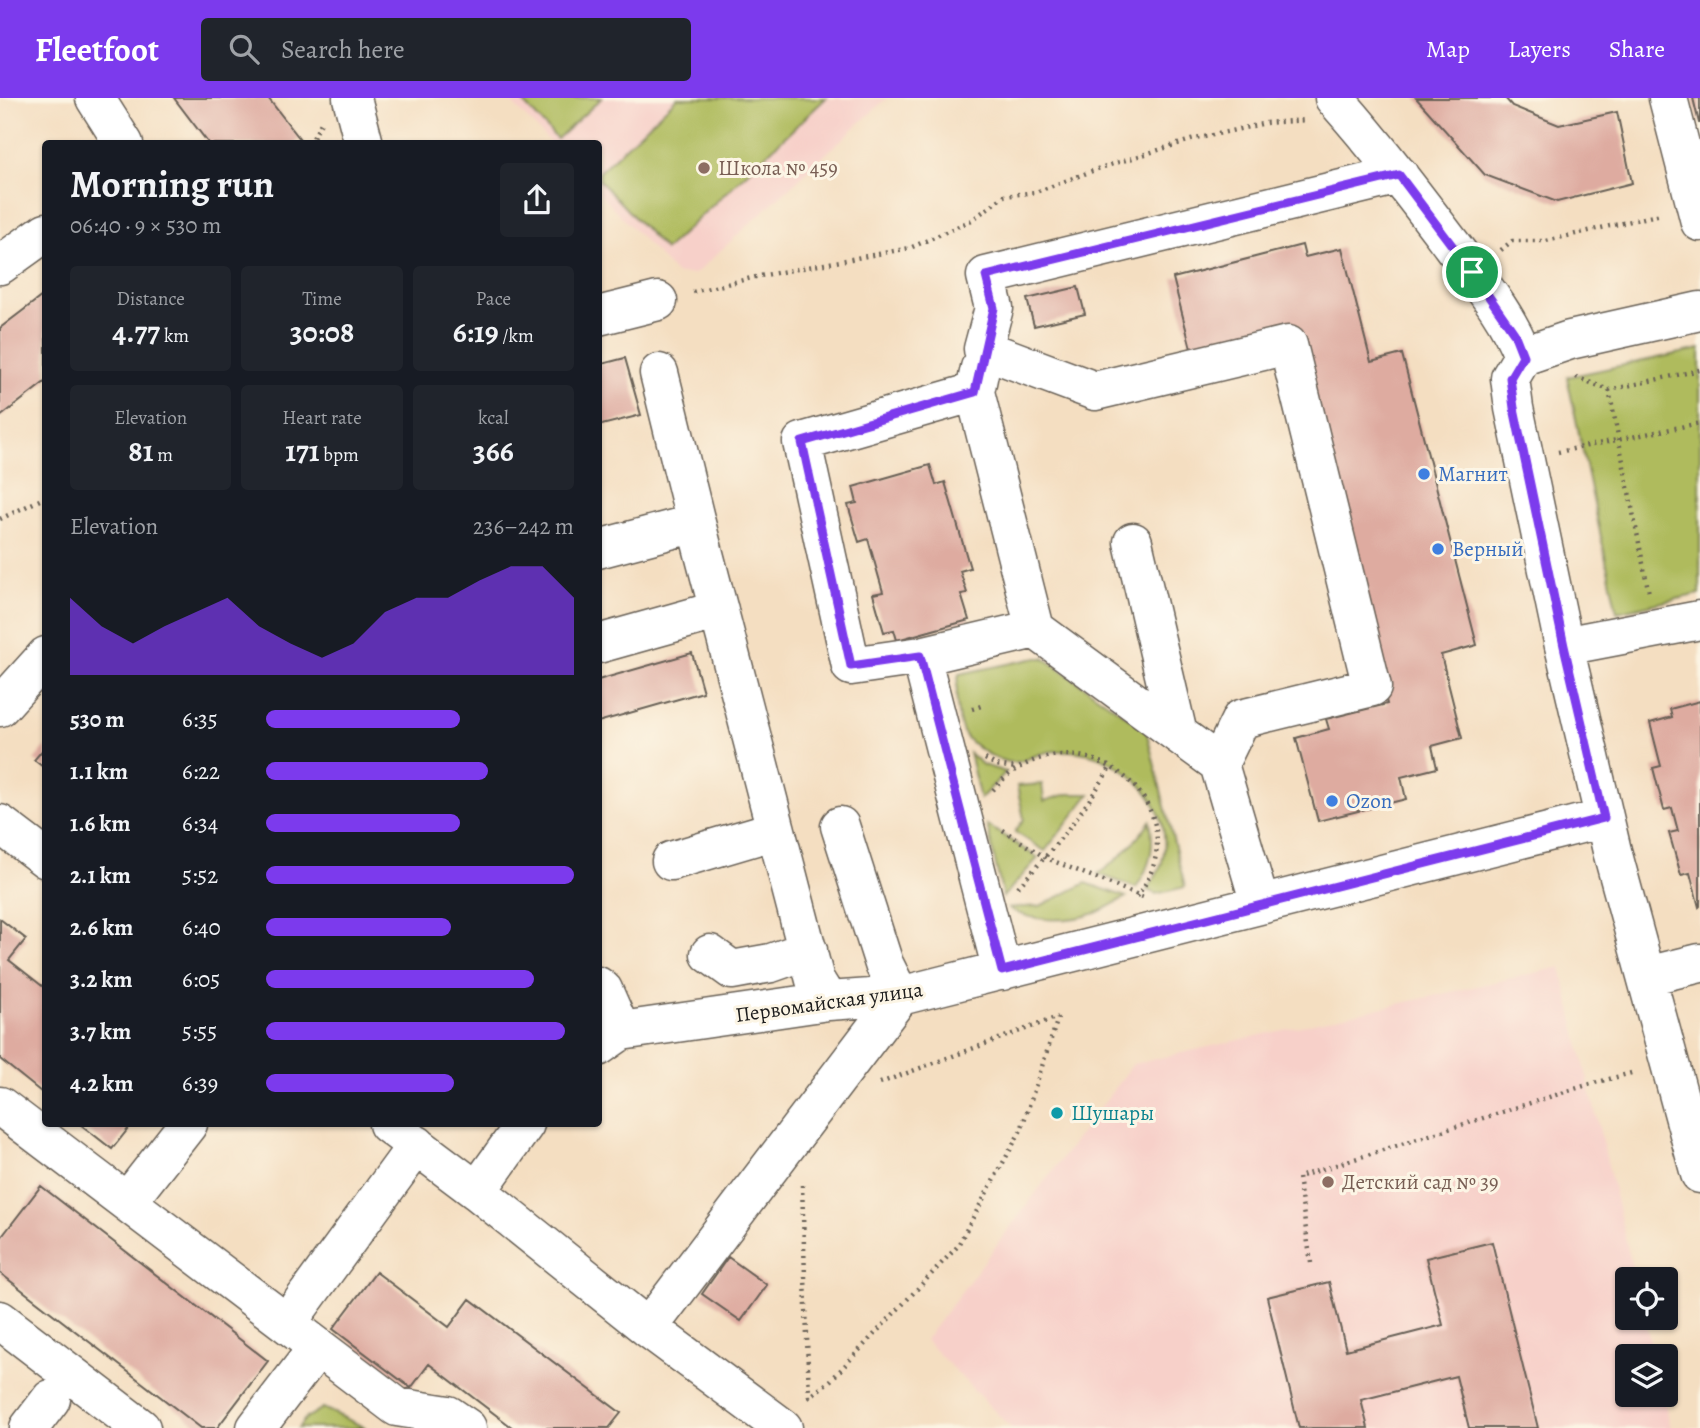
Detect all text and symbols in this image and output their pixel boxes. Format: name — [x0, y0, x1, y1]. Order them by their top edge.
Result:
search box — [201, 18, 691, 81]
text: Fleetfoot — [35, 27, 159, 72]
icon: search — [225, 30, 263, 68]
text: Search here — [281, 32, 405, 67]
text: Map — [1426, 33, 1470, 65]
text: Layers — [1508, 33, 1571, 65]
text: Share — [1609, 33, 1665, 65]
place label: Школа № 459 — [718, 154, 838, 182]
text: Morning run — [70, 158, 274, 210]
marker: Школа № 459 — [696, 160, 712, 176]
button: share — [500, 163, 574, 237]
text: 06:40 · 9 × 530 m — [70, 210, 221, 241]
pin — [1442, 242, 1502, 302]
icon: arrive — [1453, 253, 1491, 291]
text: Distance — [117, 286, 185, 312]
text: Time — [302, 286, 342, 312]
text: Pace — [476, 286, 511, 312]
text: 4.77 — [112, 312, 160, 352]
text: 30:08 — [290, 312, 354, 352]
text: 6:19 — [453, 312, 499, 352]
text: km — [160, 323, 189, 349]
text: /km — [499, 323, 534, 349]
text: Elevation — [114, 405, 187, 431]
text: Heart rate — [282, 405, 362, 431]
text: kcal — [478, 405, 509, 431]
text: 81 — [128, 431, 153, 471]
text: 171 — [285, 431, 320, 471]
text: 366 — [473, 431, 514, 471]
text: m — [153, 442, 173, 468]
text: bpm — [320, 442, 359, 468]
place label: Магнит — [1438, 460, 1508, 488]
marker: Магнит — [1416, 466, 1432, 482]
text: Elevation — [70, 511, 158, 542]
text: 236–242 m — [473, 511, 574, 542]
place label: Верный — [1452, 535, 1523, 563]
marker: Верный — [1430, 541, 1446, 557]
text: 530 m — [70, 704, 125, 735]
text: 6:35 — [182, 704, 218, 735]
text: 1.1 km — [70, 756, 128, 787]
text: 6:22 — [182, 756, 220, 787]
place label: Ozon — [1346, 787, 1392, 815]
marker: Ozon — [1324, 793, 1340, 809]
text: 1.6 km — [70, 808, 130, 839]
text: 6:34 — [182, 808, 218, 839]
text: 2.1 km — [70, 860, 131, 891]
text: 5:52 — [182, 860, 218, 891]
text: 2.6 km — [70, 912, 133, 943]
text: 6:40 — [182, 912, 221, 943]
text: 3.2 km — [70, 964, 133, 995]
text: 6:05 — [182, 964, 220, 995]
street label: Первомайская улица — [734, 975, 925, 1029]
text: 3.7 km — [70, 1016, 131, 1047]
text: 5:55 — [182, 1016, 217, 1047]
text: 4.2 km — [70, 1068, 133, 1099]
text: 6:39 — [182, 1068, 218, 1099]
place label: Шушары — [1071, 1099, 1154, 1127]
marker: Шушары — [1049, 1105, 1065, 1121]
place label: Детский сад № 39 — [1342, 1168, 1499, 1196]
marker: Детский сад № 39 — [1320, 1174, 1336, 1190]
map controls — [1615, 1267, 1678, 1407]
button: locate — [1615, 1267, 1678, 1330]
button: layers — [1615, 1344, 1678, 1407]

